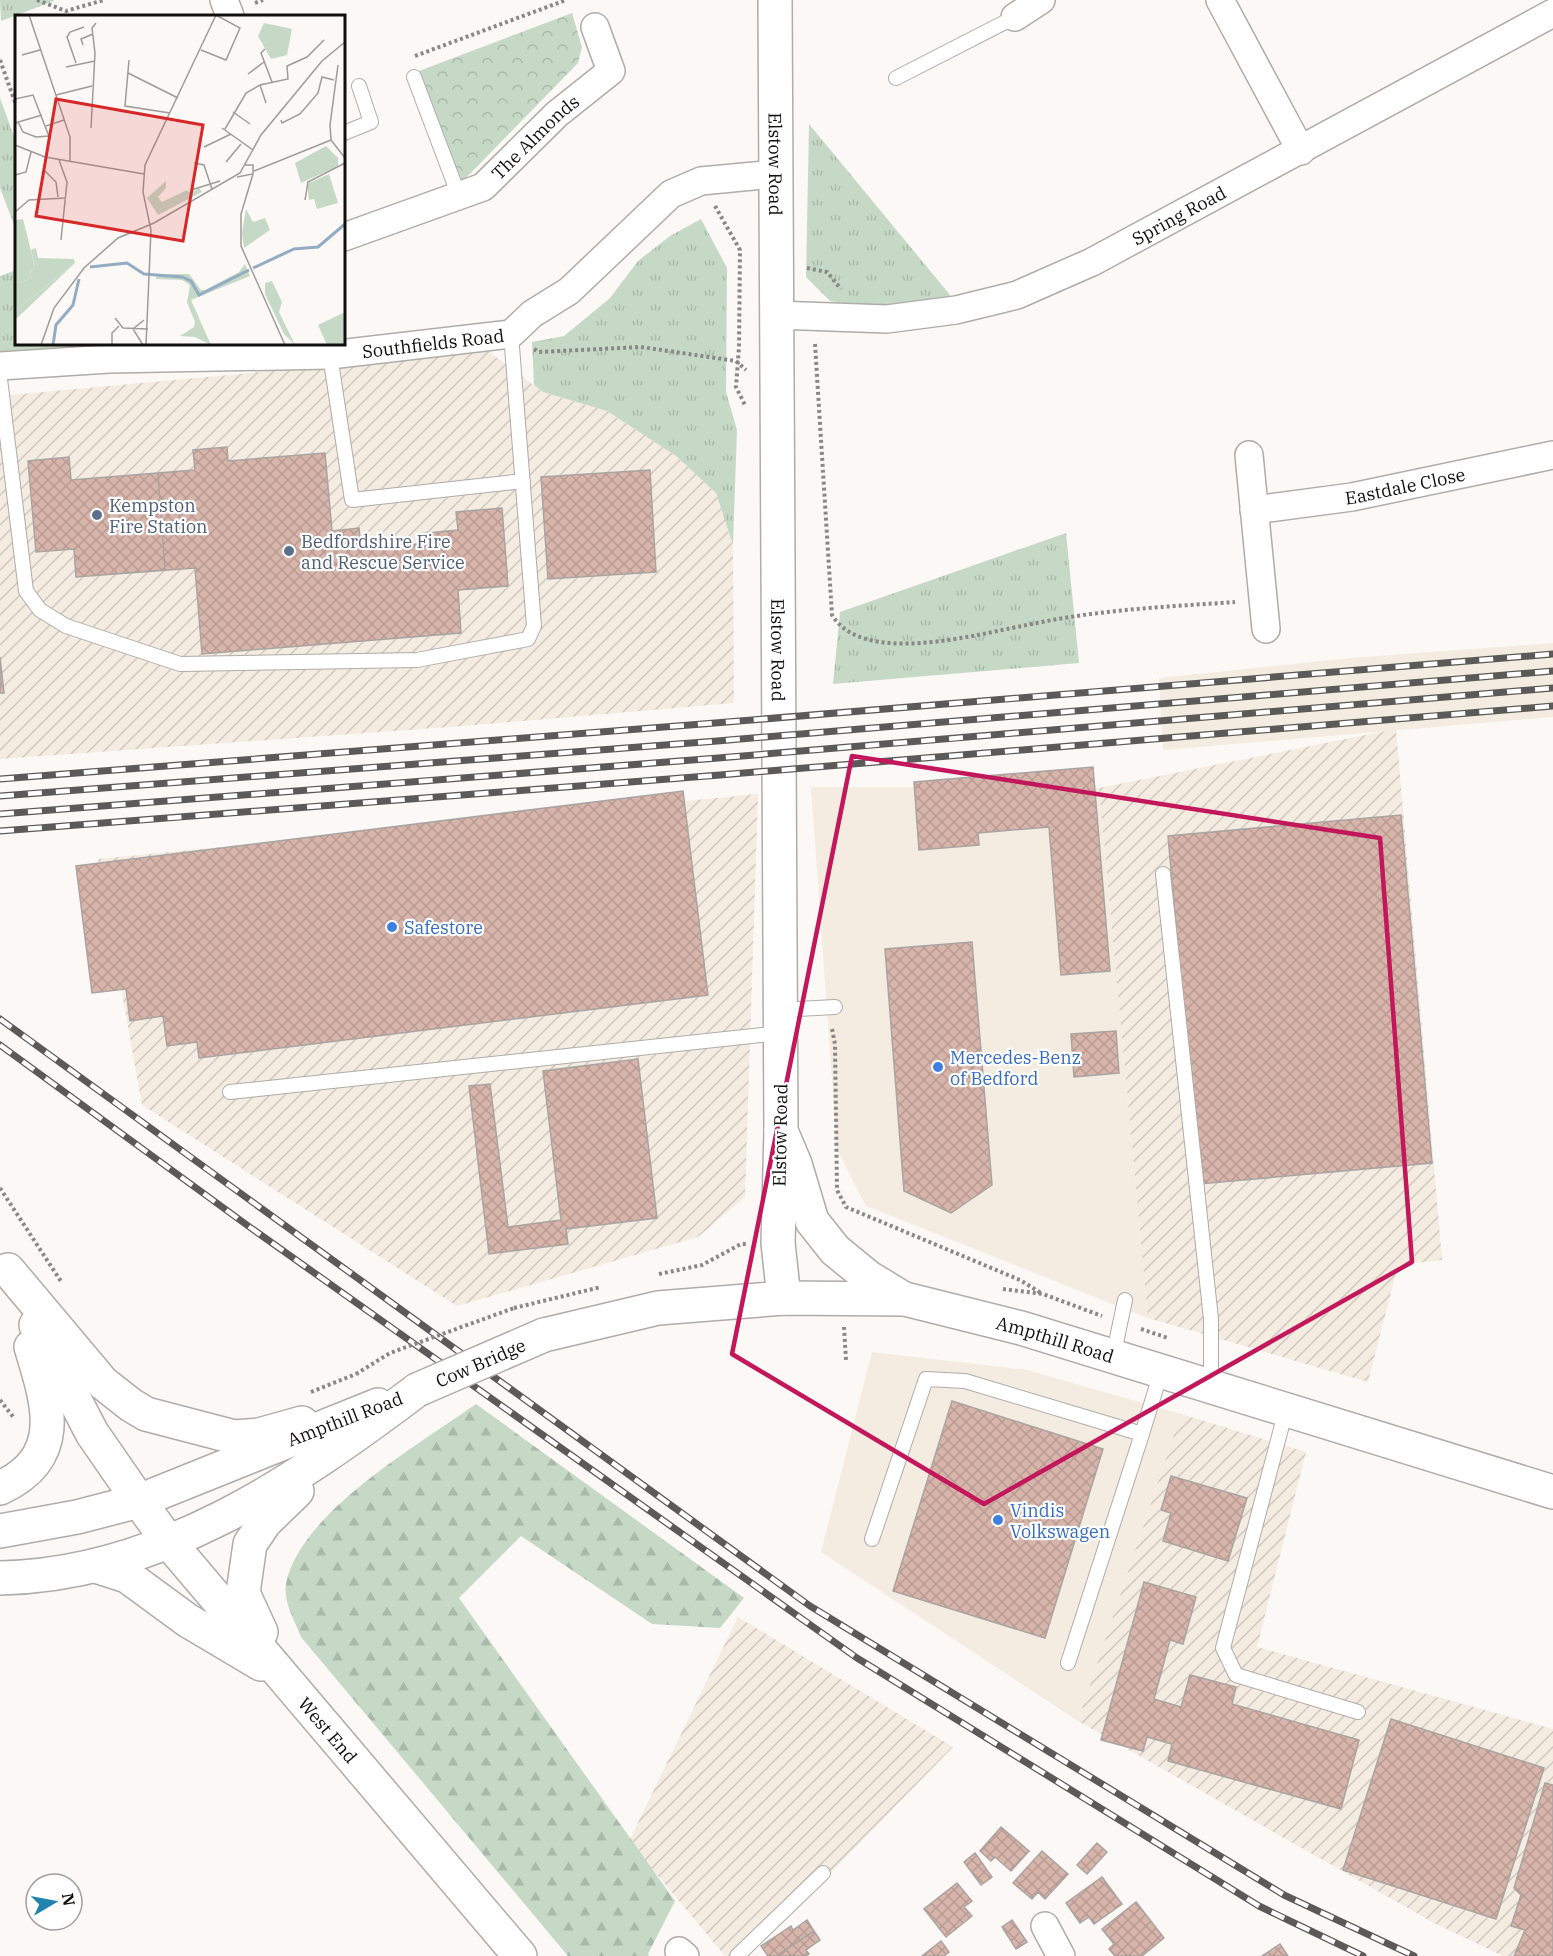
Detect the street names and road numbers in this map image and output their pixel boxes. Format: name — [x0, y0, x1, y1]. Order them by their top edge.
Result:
street label: The Almonds — [486, 90, 584, 184]
street label: Elstow Road — [764, 112, 788, 216]
street label: Spring Road — [1128, 180, 1230, 250]
street label: Southfields Road — [361, 323, 505, 363]
street label: Eastdale Close — [1344, 462, 1467, 509]
street label: Elstow Road — [767, 598, 790, 702]
street label: Elstow Road — [768, 1083, 792, 1187]
street label: Ampthill Road — [994, 1311, 1117, 1368]
street label: Cow Bridge — [432, 1333, 529, 1392]
street label: Ampthill Road — [284, 1386, 406, 1452]
street label: West End — [294, 1692, 363, 1768]

